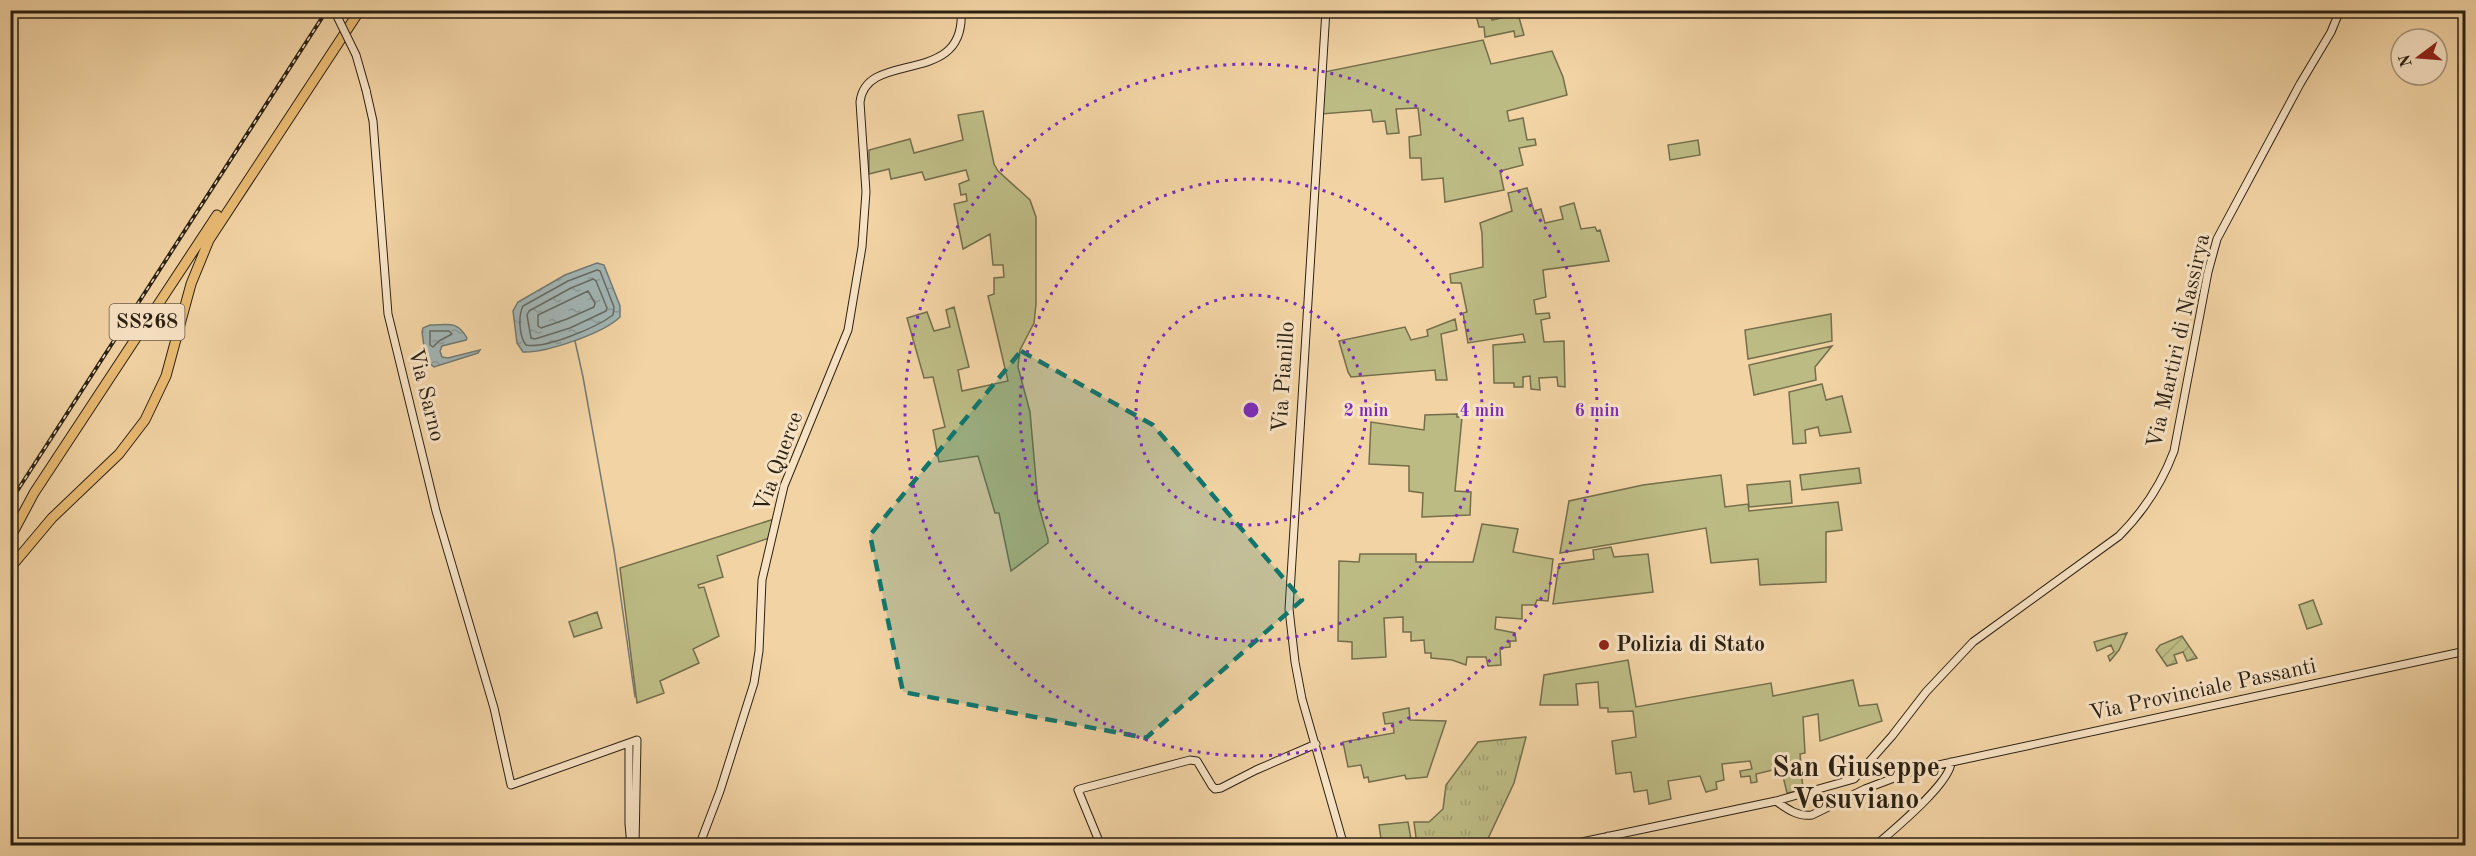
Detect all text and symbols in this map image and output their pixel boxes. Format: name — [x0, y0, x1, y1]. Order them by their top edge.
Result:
north arrow — [2389, 27, 2449, 87]
text: N — [2397, 52, 2416, 69]
street label: Via Martiri di Nassirya — [2144, 232, 2214, 450]
road number: SS268 — [110, 304, 184, 340]
street label: Via Pianillo — [1269, 321, 1299, 433]
street label: Via Sarno — [404, 346, 448, 444]
centre of rings — [1241, 400, 1261, 420]
text: 2 min — [1343, 402, 1389, 420]
text: 4 min — [1459, 402, 1505, 420]
text: 6 min — [1574, 402, 1620, 420]
street label: Via Querce — [751, 409, 807, 515]
place label: Polizia di Stato — [1616, 634, 1765, 656]
marker: Polizia di Stato — [1597, 638, 1611, 652]
street label: Via Provinciale Passanti — [2088, 655, 2319, 725]
district label: San Giuseppe Vesuviano — [1772, 755, 1940, 815]

